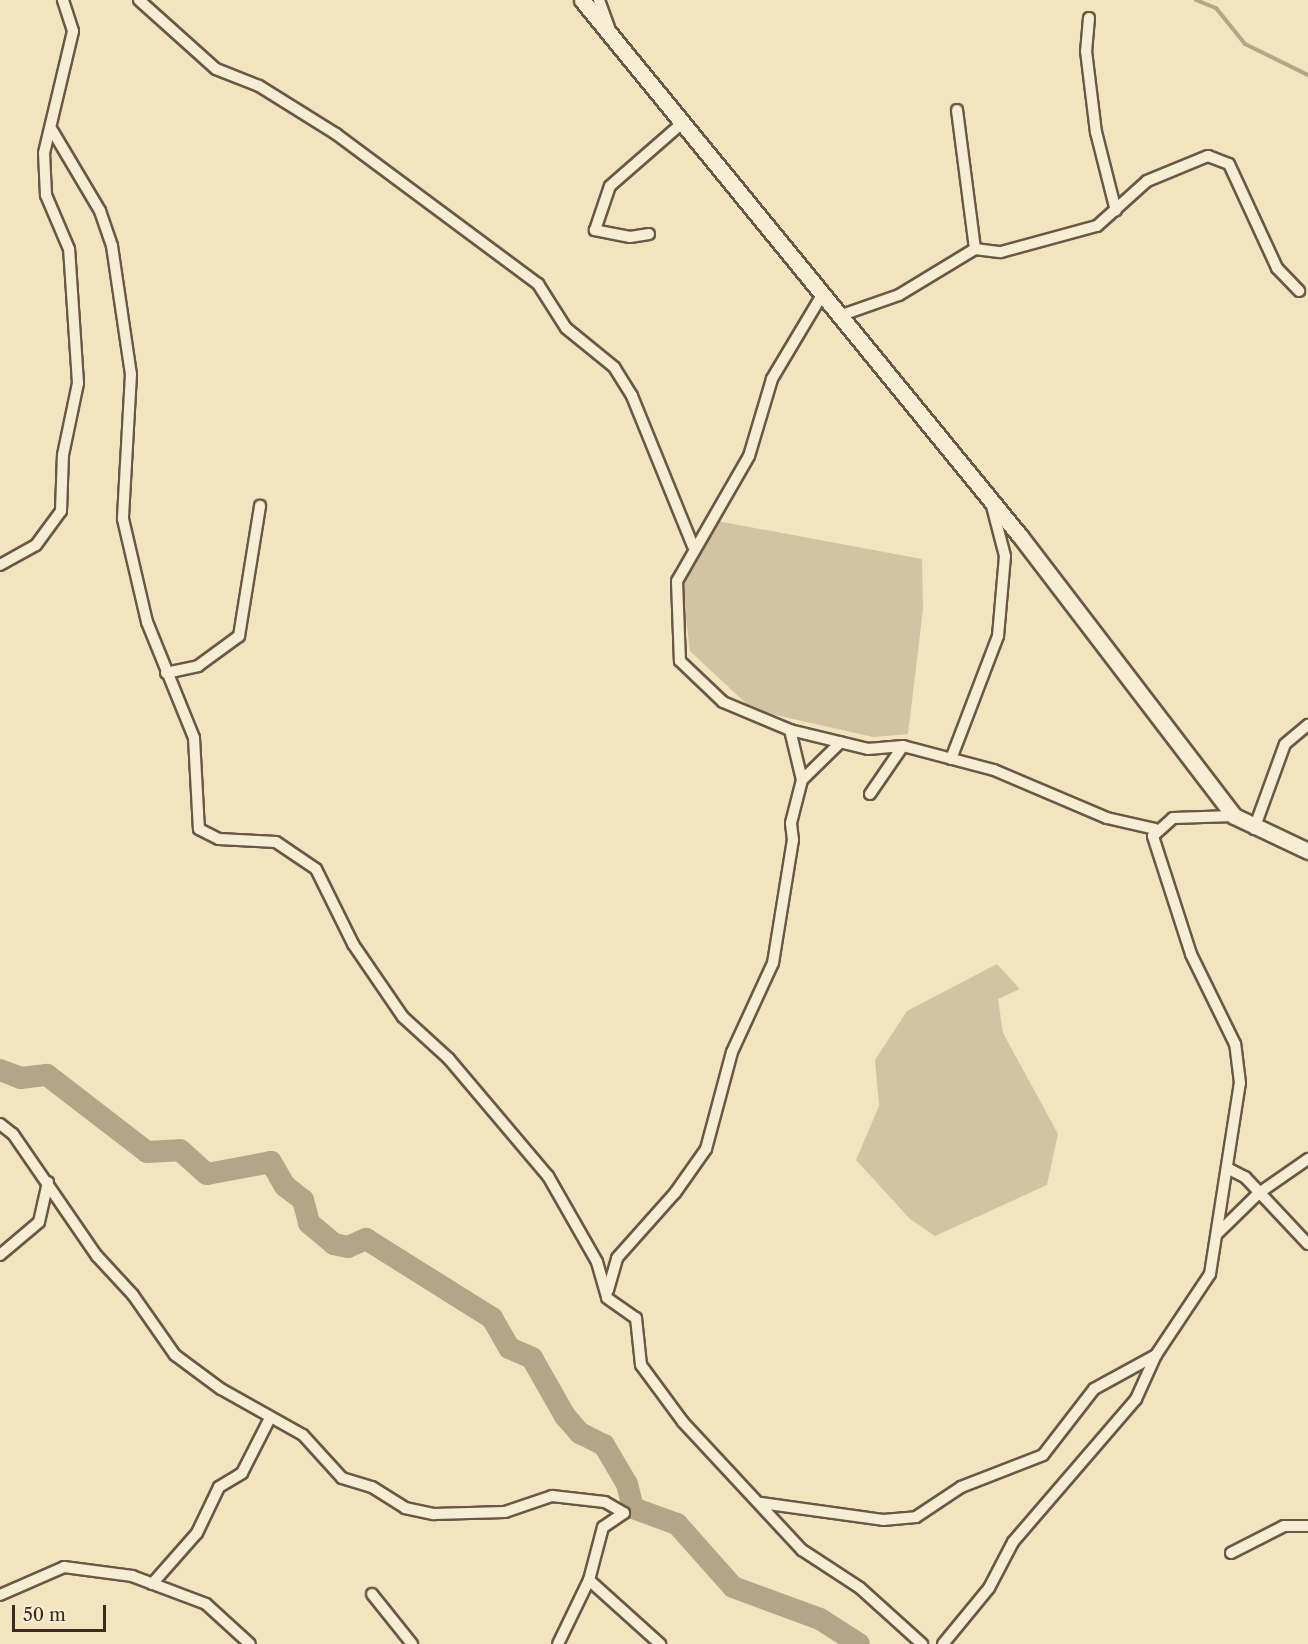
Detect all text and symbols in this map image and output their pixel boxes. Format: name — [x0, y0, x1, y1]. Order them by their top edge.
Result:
scale bar — [15, 1593, 110, 1631]
text: 50 m — [23, 1604, 66, 1626]

